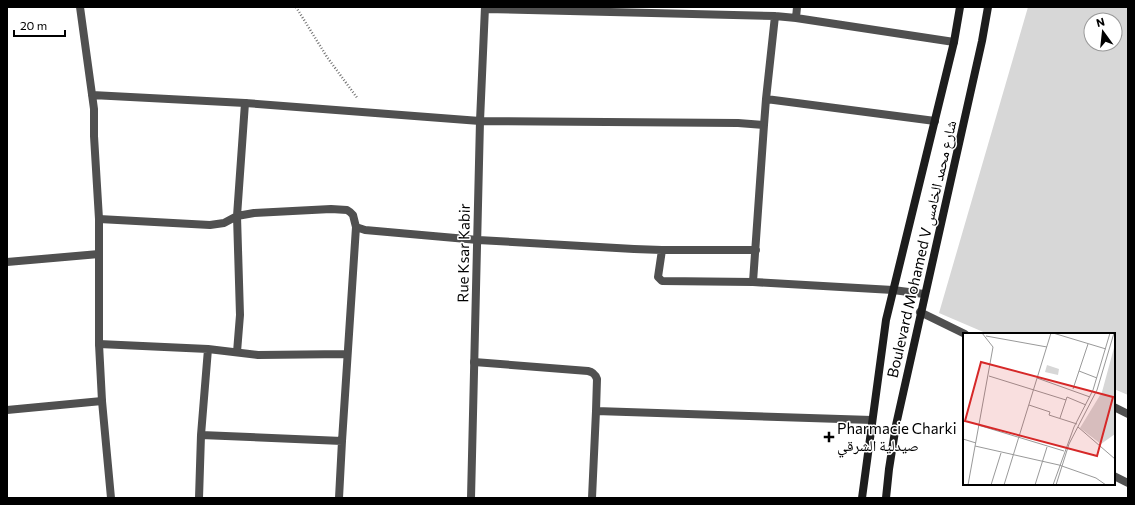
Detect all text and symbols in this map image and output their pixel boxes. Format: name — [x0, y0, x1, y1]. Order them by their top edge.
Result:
scale bar — [14, 12, 65, 38]
north arrow — [1083, 12, 1123, 52]
text: N — [1095, 15, 1106, 29]
text: 20 m — [20, 18, 47, 32]
street label: Boulevard Mohamed V شارع محمد الخامس — [883, 118, 961, 380]
street label: Rue Ksar Kabir — [453, 203, 473, 303]
inset map — [963, 333, 1115, 485]
place label: Pharmacie Charki صيدلية الشرقي — [837, 419, 957, 458]
marker: Pharmacie Charki صيدلية الشرقي — [824, 432, 834, 442]

